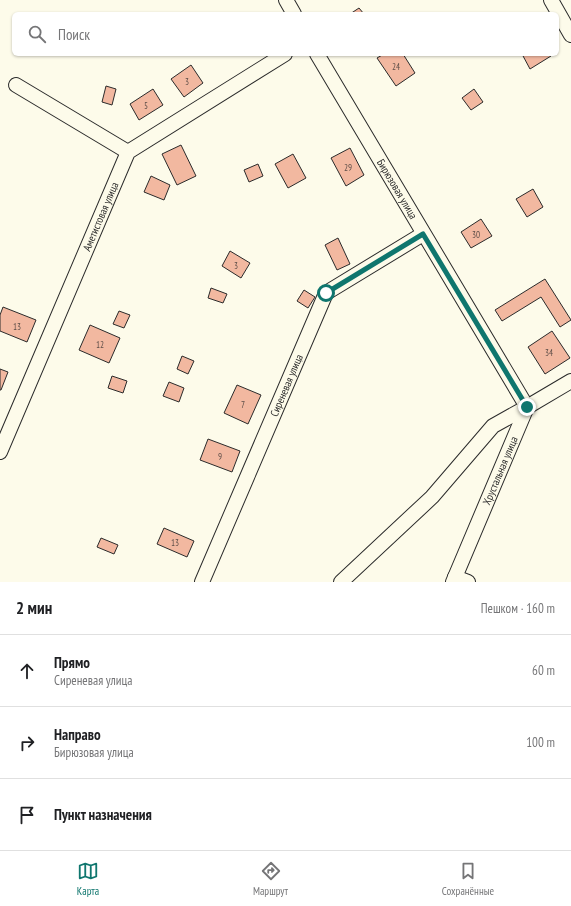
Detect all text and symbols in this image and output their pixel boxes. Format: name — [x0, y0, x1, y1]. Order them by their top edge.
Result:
search box — [12, 12, 559, 56]
icon: search — [26, 23, 48, 45]
text: Поиск — [58, 25, 90, 44]
house number: 24 — [392, 61, 400, 72]
house number: 3 — [185, 76, 189, 87]
house number: 5 — [144, 100, 148, 111]
street label: Бирюзовая улица — [374, 156, 421, 222]
house number: 29 — [344, 162, 352, 173]
street label: Аметистовая улица — [80, 180, 121, 253]
house number: 30 — [472, 229, 480, 240]
house number: 3 — [234, 260, 238, 271]
route start — [317, 284, 335, 302]
house number: 13 — [13, 321, 21, 332]
house number: 12 — [96, 339, 104, 350]
house number: 34 — [545, 347, 553, 358]
street label: Сиреневая улица — [267, 352, 306, 419]
route end — [518, 398, 536, 416]
house number: 7 — [241, 399, 245, 410]
street label: Хрустальная улица — [479, 434, 521, 507]
house number: 9 — [218, 451, 222, 462]
house number: 13 — [171, 537, 179, 548]
text: 2 мин — [16, 597, 52, 619]
text: Пешком · 160 m — [481, 600, 555, 617]
text: Прямо — [54, 653, 90, 672]
icon: ahead — [16, 660, 38, 682]
text: 60 m — [532, 662, 555, 679]
text: Сиреневая улица — [54, 672, 133, 689]
text: Направо — [54, 725, 101, 744]
icon: right — [16, 732, 38, 754]
text: 100 m — [526, 734, 555, 751]
text: Бирюзовая улица — [54, 744, 134, 761]
icon: arrive — [16, 804, 38, 826]
text: Пункт назначения — [54, 805, 152, 824]
tab: Карта — [77, 860, 99, 898]
tab: Маршрут — [253, 860, 288, 898]
tab: Сохранённые — [442, 860, 494, 898]

